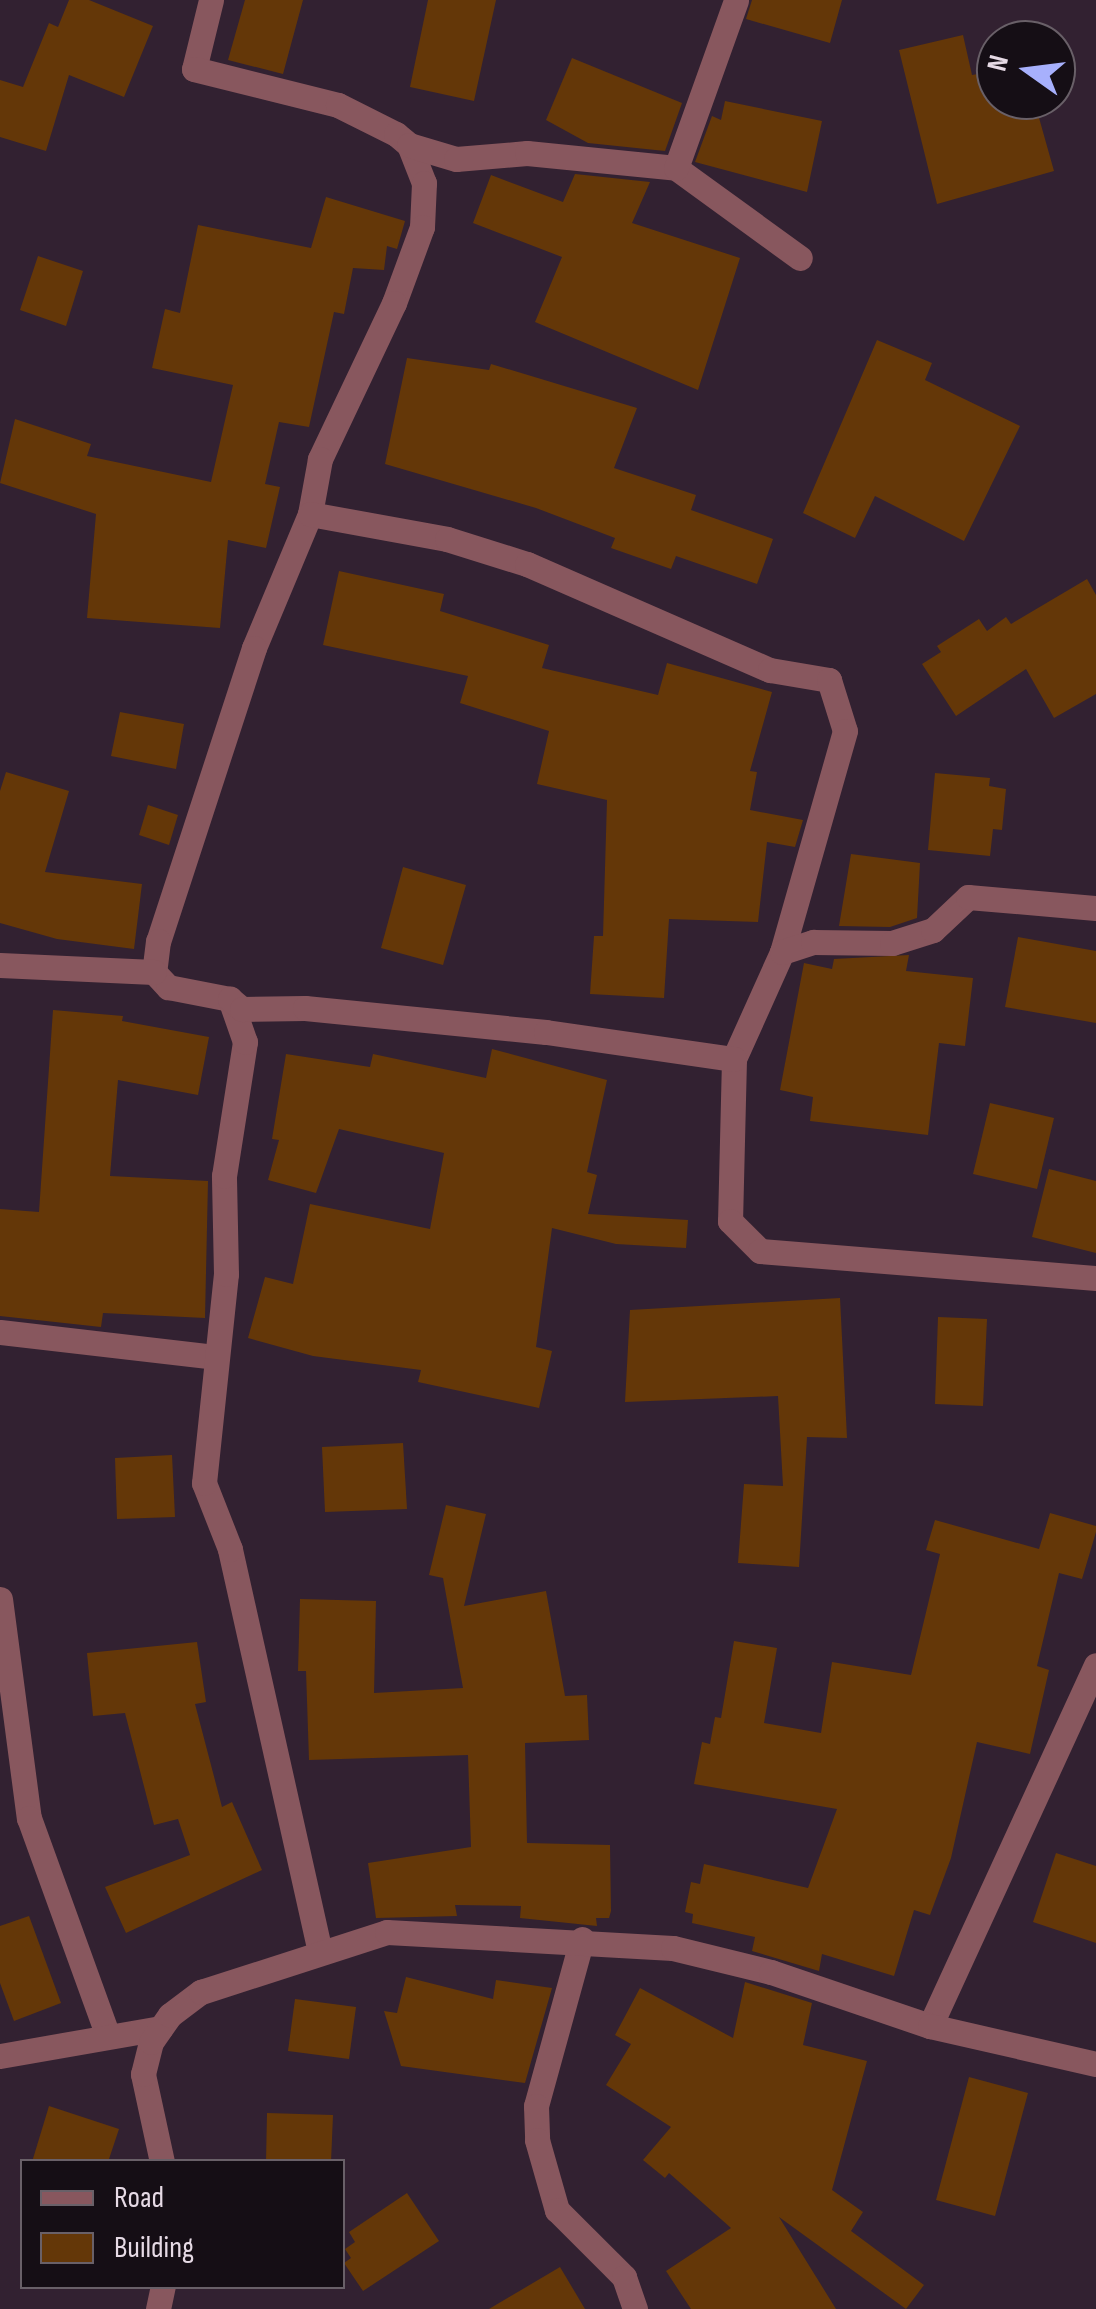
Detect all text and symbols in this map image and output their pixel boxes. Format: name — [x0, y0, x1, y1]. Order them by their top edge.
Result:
north arrow — [976, 20, 1076, 120]
text: N — [981, 52, 1016, 74]
legend — [20, 2159, 345, 2289]
text: Road — [114, 2180, 164, 2216]
text: Building — [114, 2230, 194, 2266]

